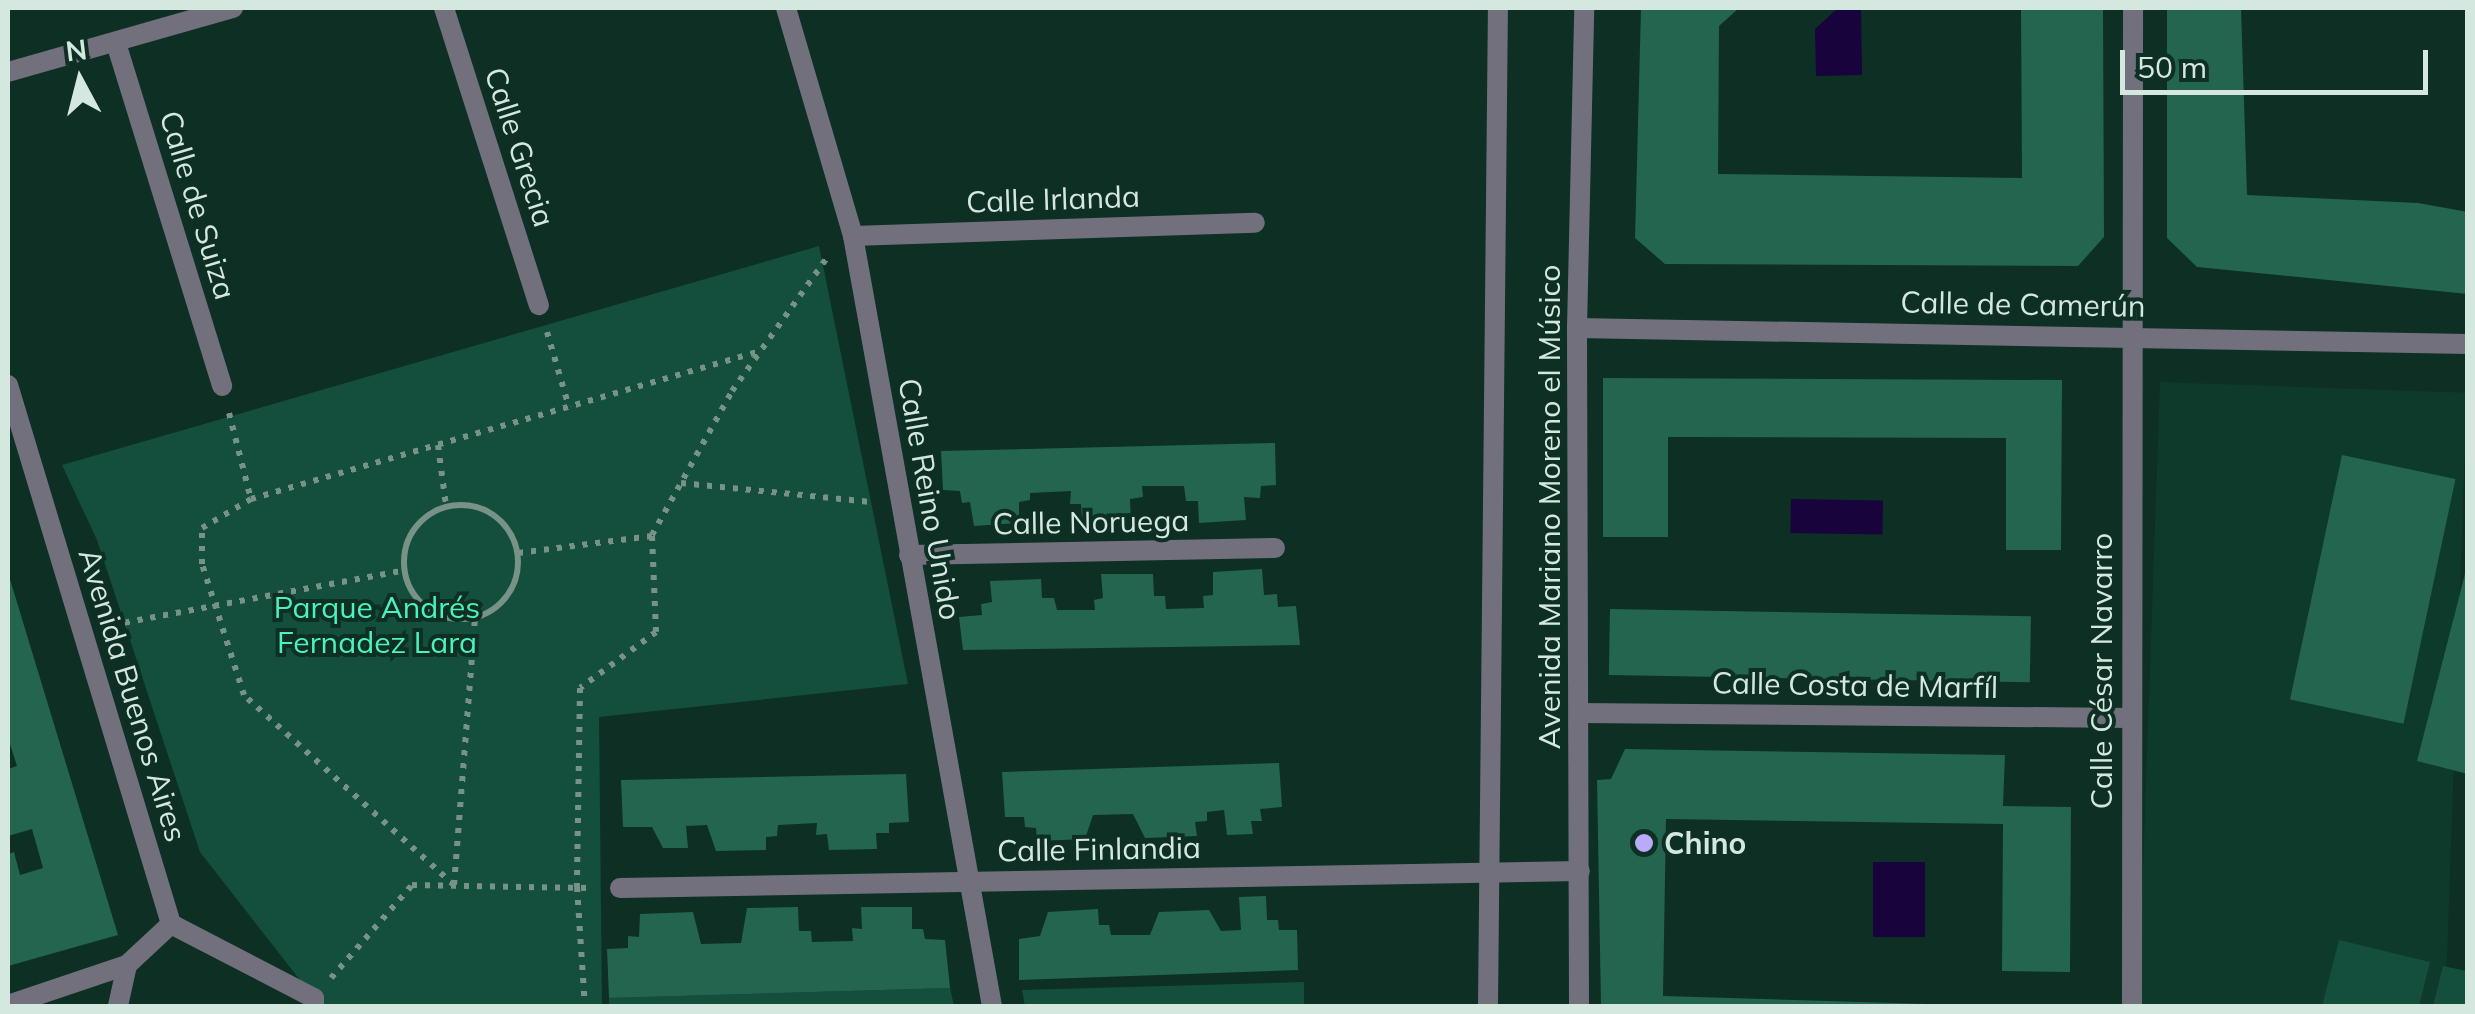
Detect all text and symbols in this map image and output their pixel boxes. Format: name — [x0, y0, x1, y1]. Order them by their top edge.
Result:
north arrow — [30, 30, 130, 130]
scale bar — [2125, 30, 2432, 92]
text: N — [64, 31, 89, 68]
text: 50 m — [2137, 48, 2207, 86]
street label: Calle Grecia — [477, 63, 563, 231]
street label: Calle de Suiza — [152, 106, 244, 304]
street label: Calle Irlanda — [966, 178, 1140, 220]
street label: Avenida Mariano Moreno el Músico — [1531, 265, 1567, 749]
street label: Calle de Camerún — [1900, 284, 2146, 324]
street label: Calle Reino Unido — [891, 375, 969, 623]
street label: Calle Noruega — [992, 502, 1190, 542]
street label: Calle César Navarro — [2083, 533, 2119, 809]
street label: Avenida Buenos Aires — [71, 544, 195, 846]
park label: Parque Andrés Fernadez Lara — [274, 589, 480, 660]
street label: Calle Costa de Marfíl — [1712, 665, 1998, 705]
place label: Chino — [1664, 825, 1746, 861]
street label: Calle Finlandia — [997, 829, 1201, 869]
marker: Chino — [1633, 832, 1655, 854]

